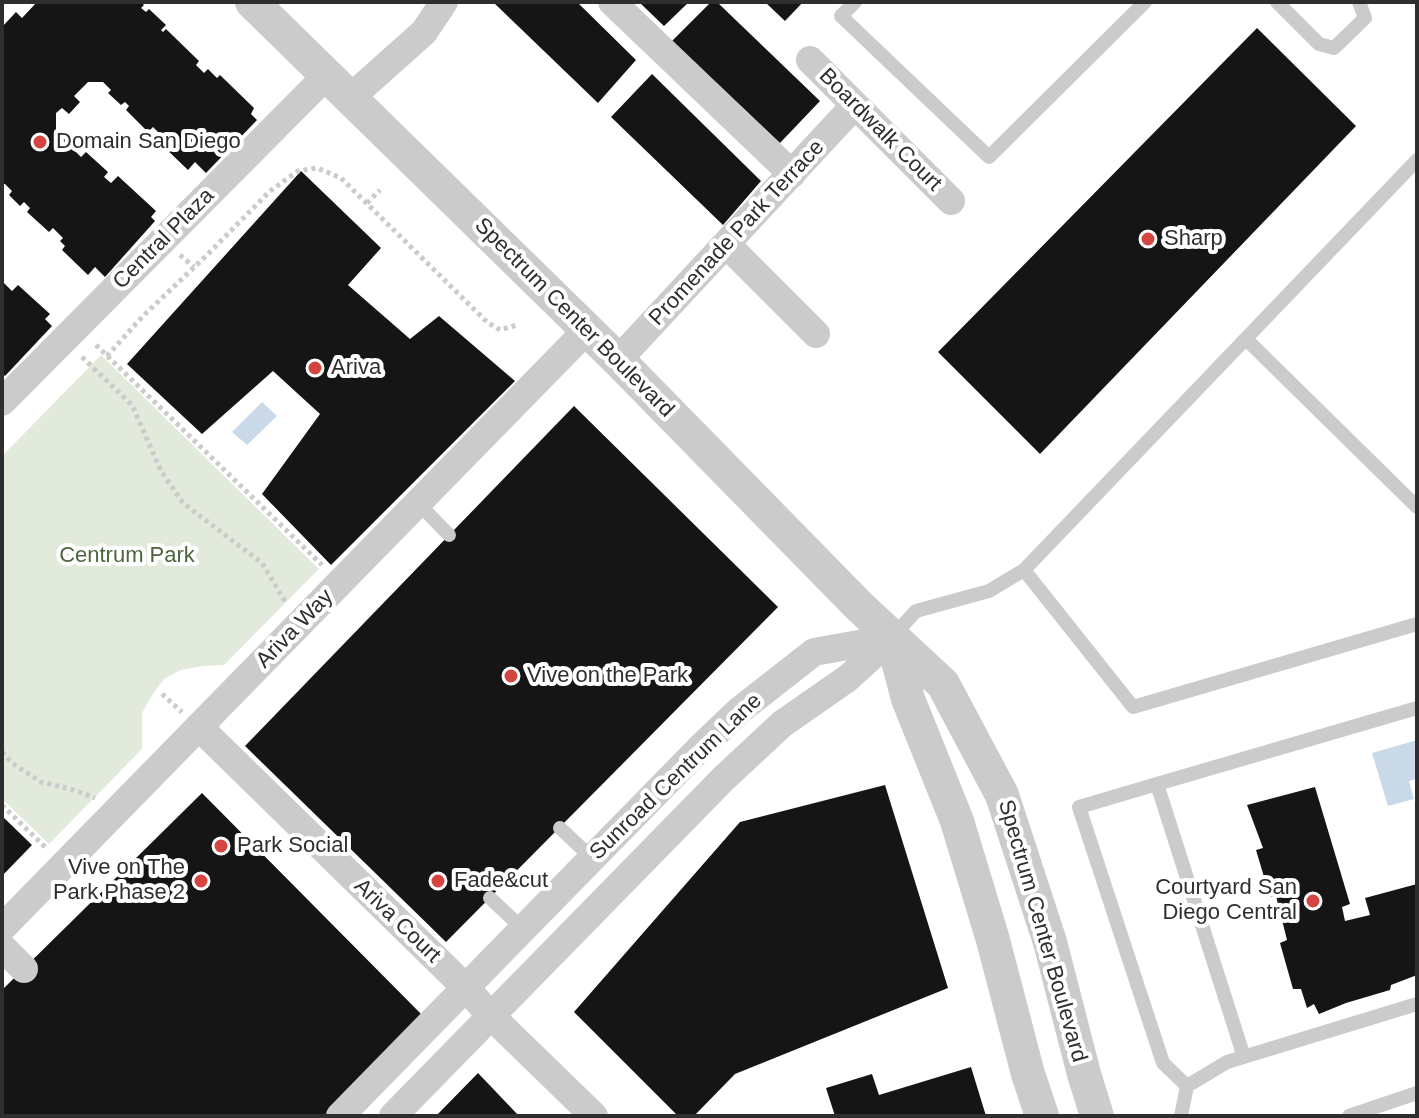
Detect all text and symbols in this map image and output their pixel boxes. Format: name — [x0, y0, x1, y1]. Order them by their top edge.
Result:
street label: Boardwalk Court — [813, 63, 947, 197]
place label: Domain San Diego — [56, 129, 241, 155]
marker: Domain San Diego — [31, 133, 49, 151]
street label: Promenade Park Terrace — [644, 135, 830, 331]
street label: Central Plaza — [108, 183, 220, 295]
street label: Spectrum Center Boulevard — [469, 213, 679, 423]
place label: Sharp — [1164, 226, 1223, 252]
marker: Sharp — [1139, 230, 1157, 248]
place label: Ariva — [331, 355, 381, 381]
marker: Ariva — [306, 359, 324, 377]
park label: Centrum Park — [59, 543, 195, 569]
street label: Ariva Way — [251, 584, 339, 674]
place label: Vive on the Park — [527, 663, 688, 689]
marker: Vive on the Park — [502, 667, 520, 685]
street label: Sunroad Centrum Lane — [585, 688, 767, 866]
street label: Spectrum Center Boulevard — [992, 797, 1092, 1065]
place label: Park Social — [237, 833, 348, 859]
marker: Park Social — [212, 837, 230, 855]
place label: Vive on The Park Phase 2 — [53, 855, 185, 906]
place label: Fade&cut — [454, 868, 548, 894]
marker: Vive on The Park Phase 2 — [192, 872, 210, 890]
marker: Fade&cut — [429, 872, 447, 890]
street label: Ariva Court — [348, 873, 446, 969]
place label: Courtyard San Diego Central — [1155, 875, 1297, 926]
marker: Courtyard San Diego Central — [1304, 892, 1322, 910]

